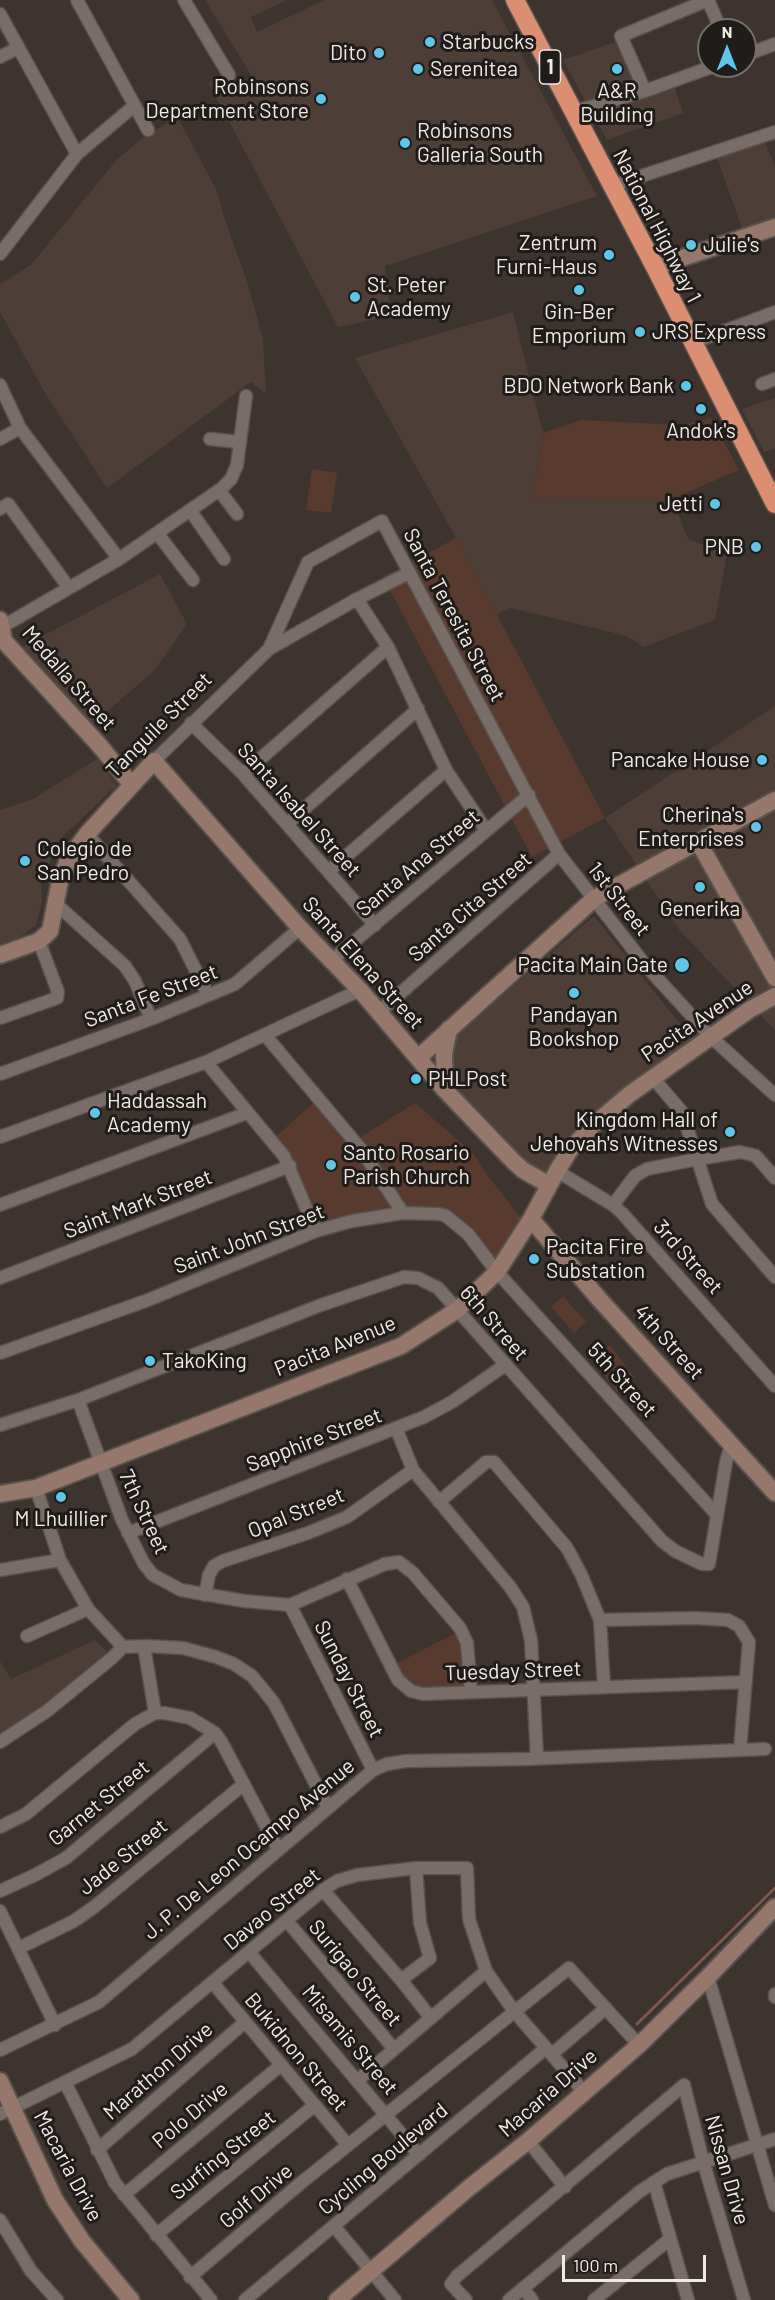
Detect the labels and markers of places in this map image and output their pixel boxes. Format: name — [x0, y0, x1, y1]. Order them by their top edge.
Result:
place label: Starbucks — [442, 29, 534, 55]
marker: Starbucks — [423, 35, 437, 49]
place label: Dito — [330, 40, 367, 66]
marker: Dito — [372, 46, 386, 60]
place label: Serenitea — [430, 56, 518, 82]
marker: Serenitea — [411, 62, 425, 76]
marker: A&R Building — [610, 62, 624, 76]
place label: Robinsons Department Store — [146, 74, 309, 124]
place label: A&R Building — [580, 78, 654, 128]
marker: Robinsons Department Store — [314, 92, 328, 106]
place label: Robinsons Galleria South — [417, 118, 543, 168]
marker: Robinsons Galleria South — [398, 136, 412, 150]
place label: Zentrum Furni-Haus — [496, 230, 597, 280]
place label: Julie's — [703, 232, 760, 258]
marker: Julie's — [684, 238, 698, 252]
marker: Zentrum Furni-Haus — [602, 248, 616, 262]
place label: St. Peter Academy — [367, 272, 451, 322]
marker: Gin-Ber Emporium — [572, 283, 586, 297]
marker: St. Peter Academy — [348, 290, 362, 304]
place label: Gin-Ber Emporium — [532, 299, 626, 349]
place label: JRS Express — [652, 319, 766, 345]
marker: JRS Express — [633, 325, 647, 339]
place label: BDO Network Bank — [504, 373, 674, 399]
marker: BDO Network Bank — [679, 379, 693, 393]
marker: Andok's — [694, 402, 708, 416]
place label: Andok's — [666, 418, 736, 444]
place label: Jetti — [659, 491, 703, 517]
marker: Jetti — [708, 497, 722, 511]
place label: PNB — [704, 534, 744, 560]
marker: PNB — [749, 540, 763, 554]
place label: Pancake House — [611, 747, 750, 773]
marker: Pancake House — [755, 753, 769, 767]
place label: Cherina's Enterprises — [638, 802, 744, 852]
marker: Cherina's Enterprises — [749, 820, 763, 834]
place label: Colegio de San Pedro — [37, 836, 132, 886]
marker: Colegio de San Pedro — [18, 854, 32, 868]
marker: Generika — [693, 880, 707, 894]
place label: Generika — [660, 896, 740, 922]
place label: Pacita Main Gate — [518, 952, 668, 978]
marker: Pacita Main Gate — [673, 956, 691, 974]
marker: Pandayan Bookshop — [567, 986, 581, 1000]
place label: Pandayan Bookshop — [529, 1002, 619, 1052]
place label: PHLPost — [428, 1066, 507, 1092]
marker: PHLPost — [409, 1072, 423, 1086]
place label: Haddassah Academy — [107, 1088, 207, 1138]
marker: Haddassah Academy — [88, 1106, 102, 1120]
place label: Kingdom Hall of Jehovah's Witnesses — [530, 1107, 718, 1157]
marker: Kingdom Hall of Jehovah's Witnesses — [723, 1125, 737, 1139]
place label: Santo Rosario Parish Church — [343, 1140, 470, 1190]
marker: Santo Rosario Parish Church — [324, 1158, 338, 1172]
place label: Pacita Fire Substation — [546, 1234, 645, 1284]
marker: Pacita Fire Substation — [527, 1252, 541, 1266]
place label: TakoKing — [162, 1348, 247, 1374]
marker: TakoKing — [143, 1354, 157, 1368]
marker: M Lhuillier — [54, 1490, 68, 1504]
place label: M Lhuillier — [15, 1506, 107, 1532]

